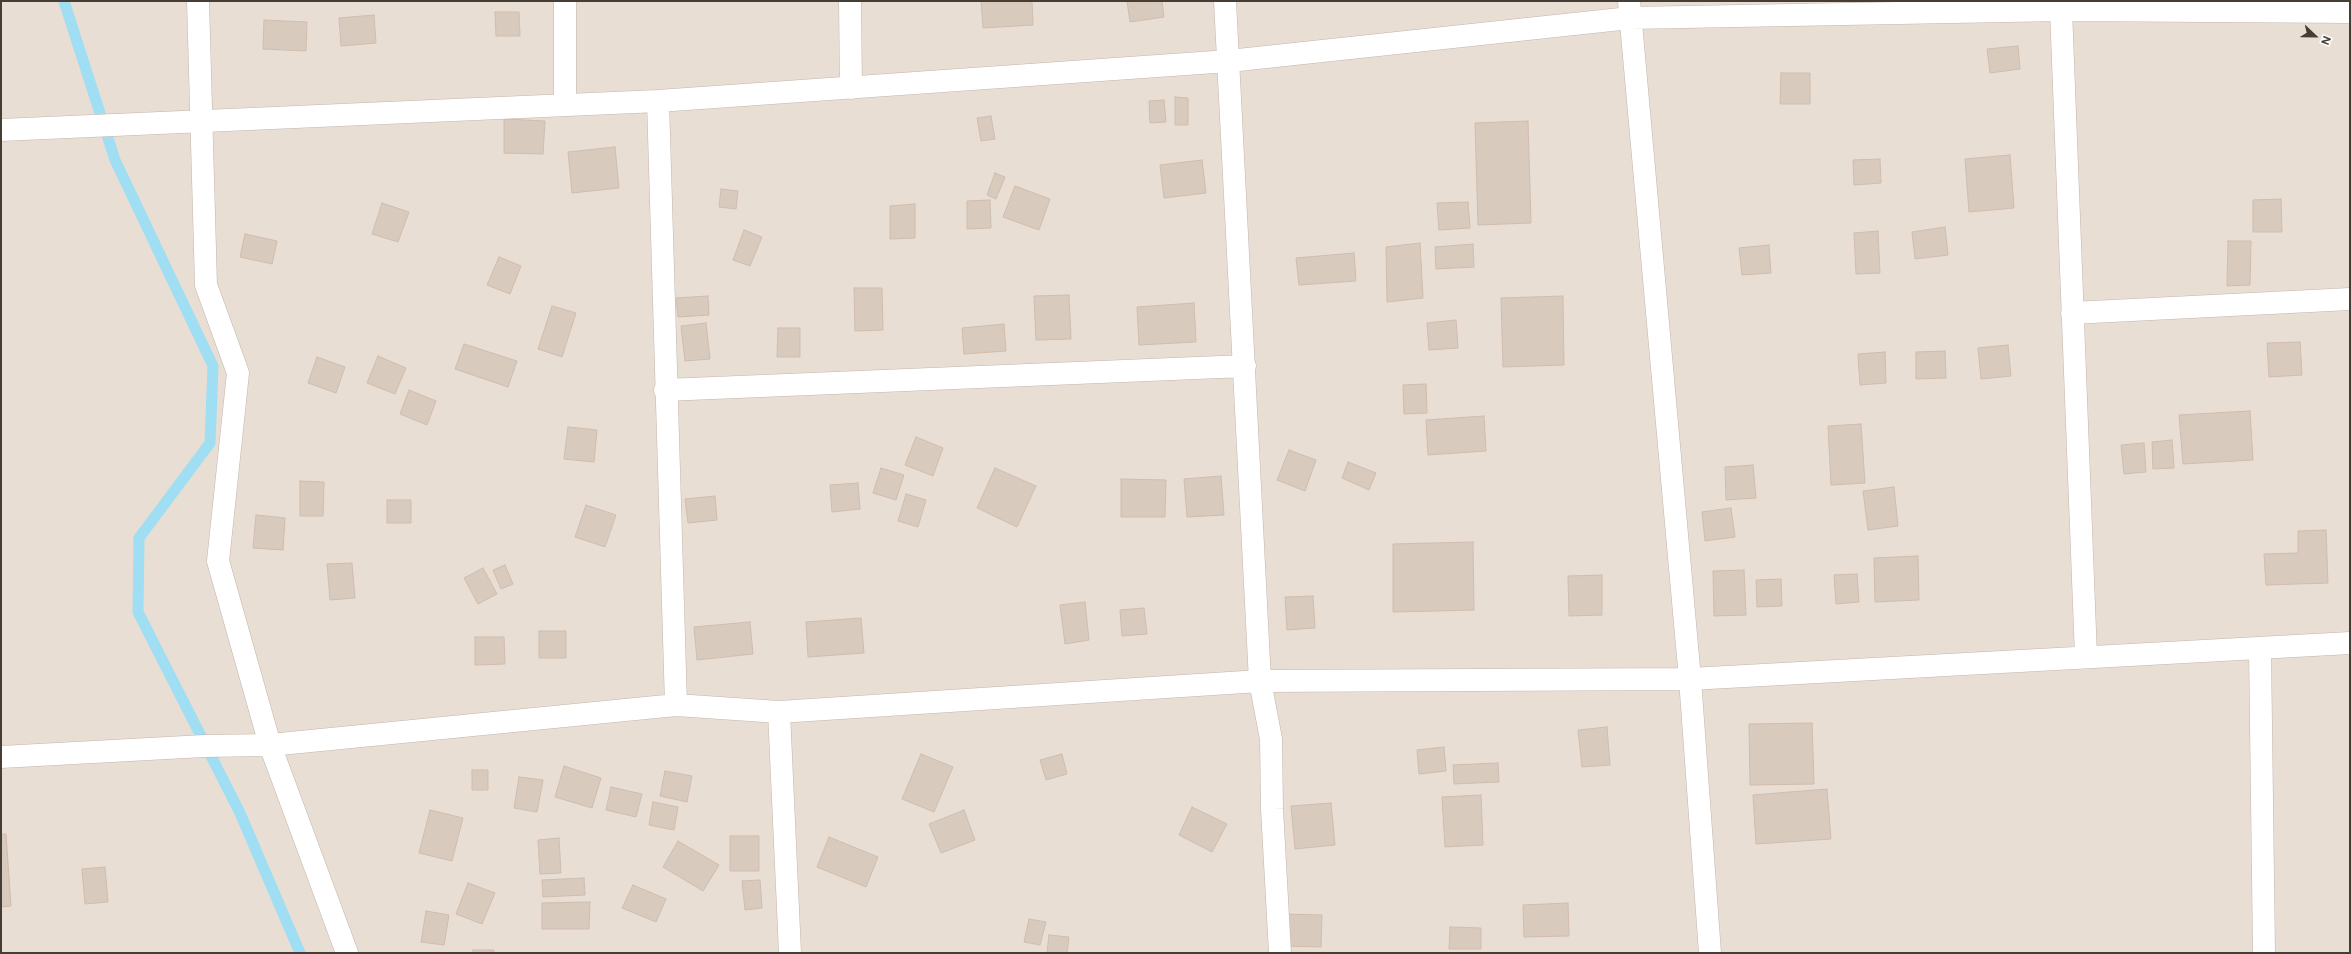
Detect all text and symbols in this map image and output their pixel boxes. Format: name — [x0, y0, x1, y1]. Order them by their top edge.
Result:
north arrow — [2295, 16, 2335, 56]
text: N — [2319, 34, 2333, 47]

